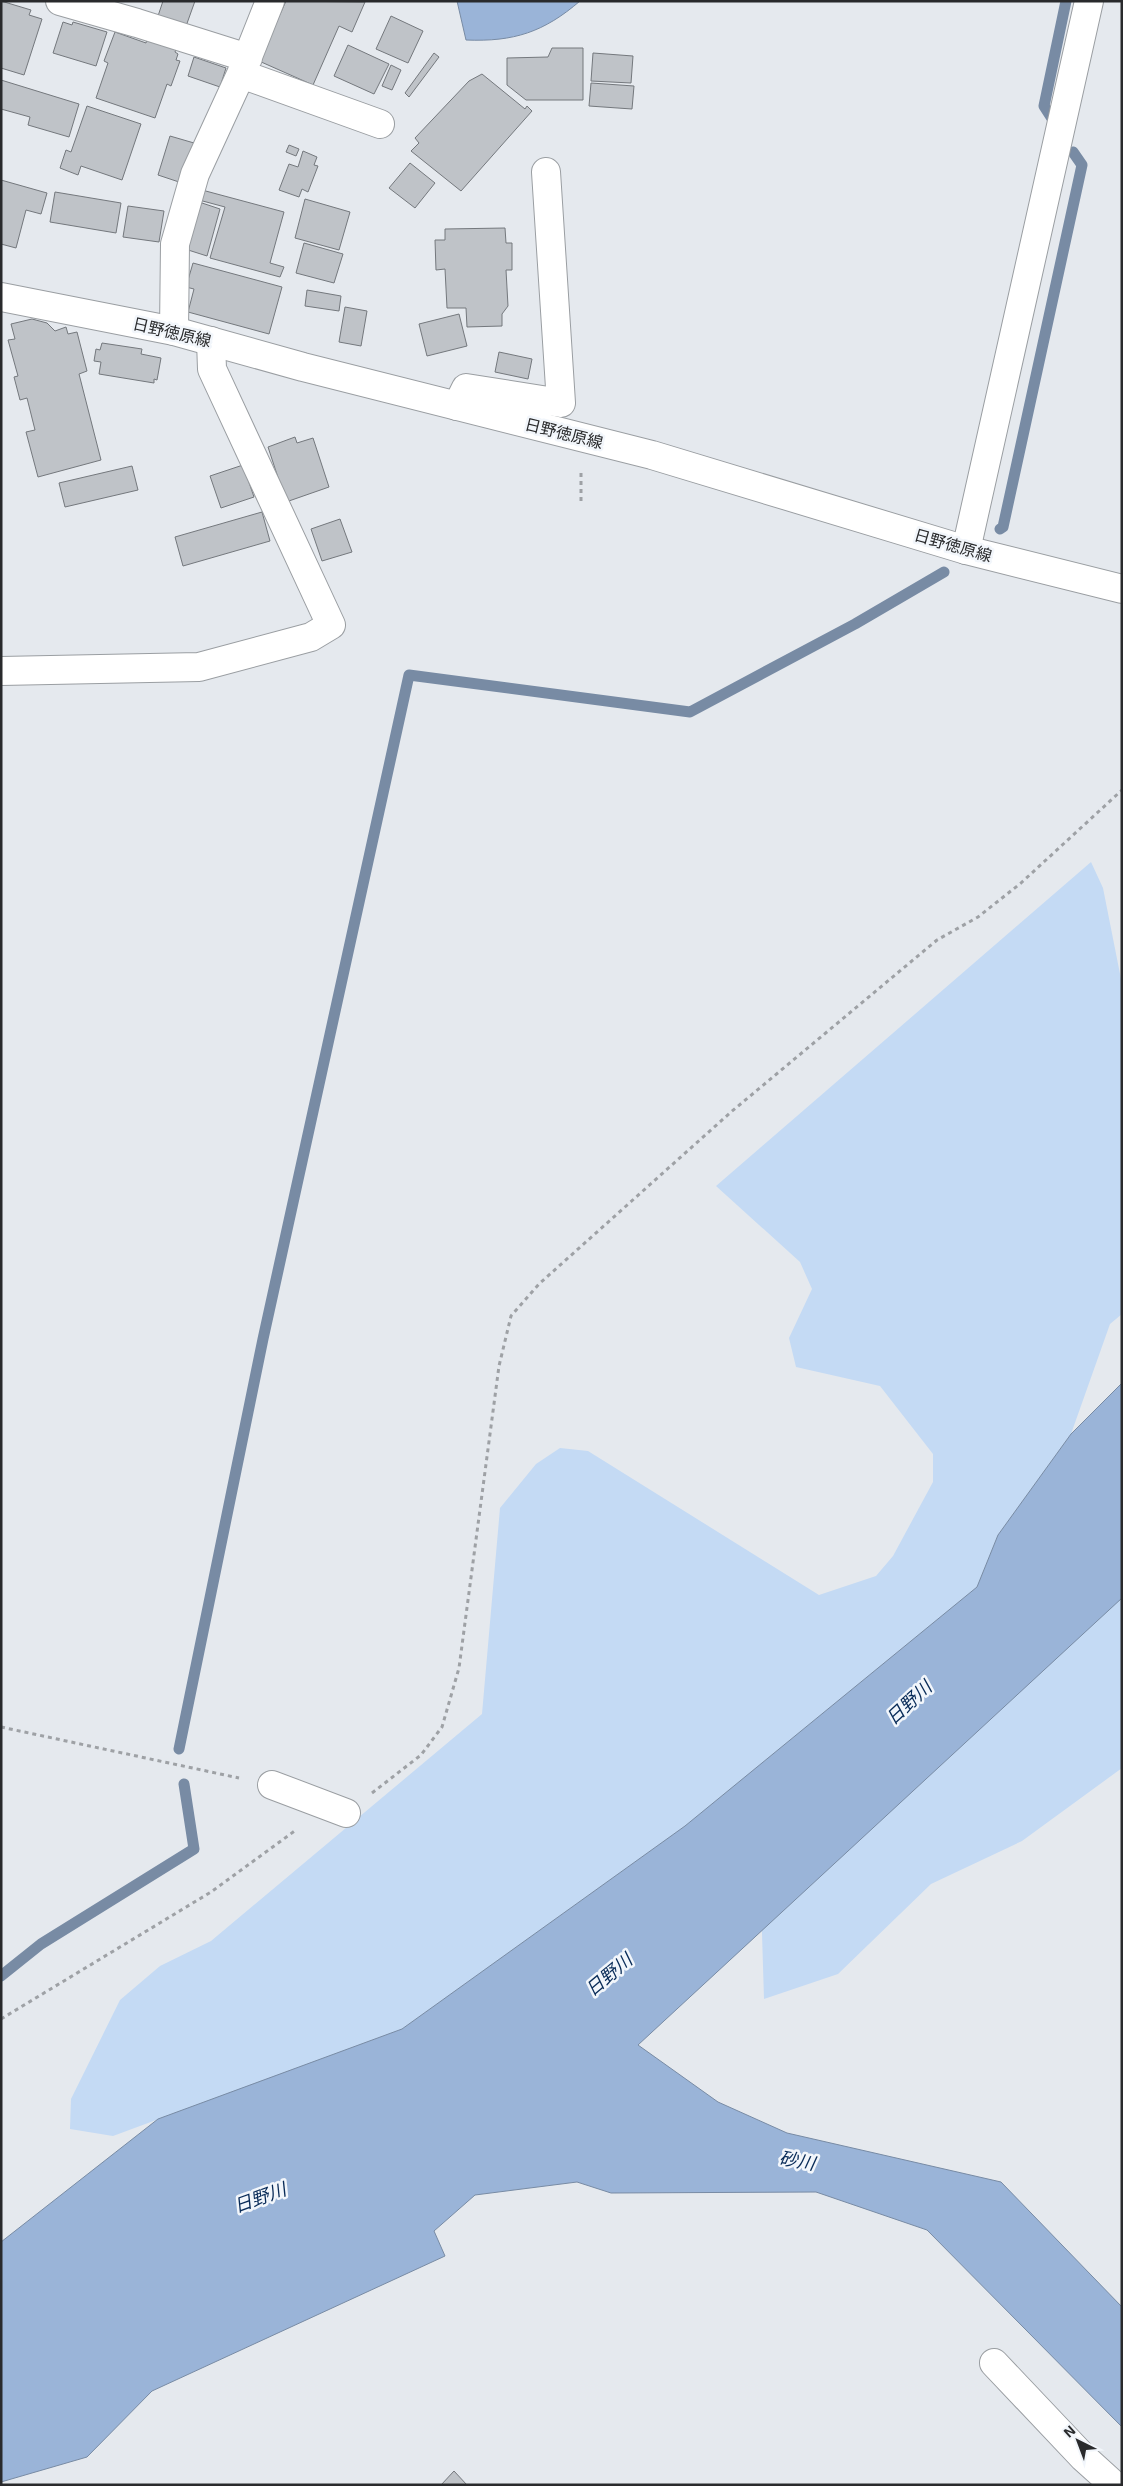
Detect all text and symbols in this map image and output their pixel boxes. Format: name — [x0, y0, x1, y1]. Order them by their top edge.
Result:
street label: 日野徳原線 — [131, 313, 213, 350]
street label: 日野徳原線 — [523, 414, 605, 451]
street label: 日野徳原線 — [912, 524, 994, 565]
water label: 日野川 — [881, 1674, 937, 1729]
water label: 日野川 — [581, 1947, 638, 2000]
water label: 砂川 — [778, 2146, 819, 2174]
water label: 日野川 — [231, 2177, 291, 2217]
north arrow — [1053, 2416, 1103, 2466]
text: N — [1060, 2421, 1078, 2441]

